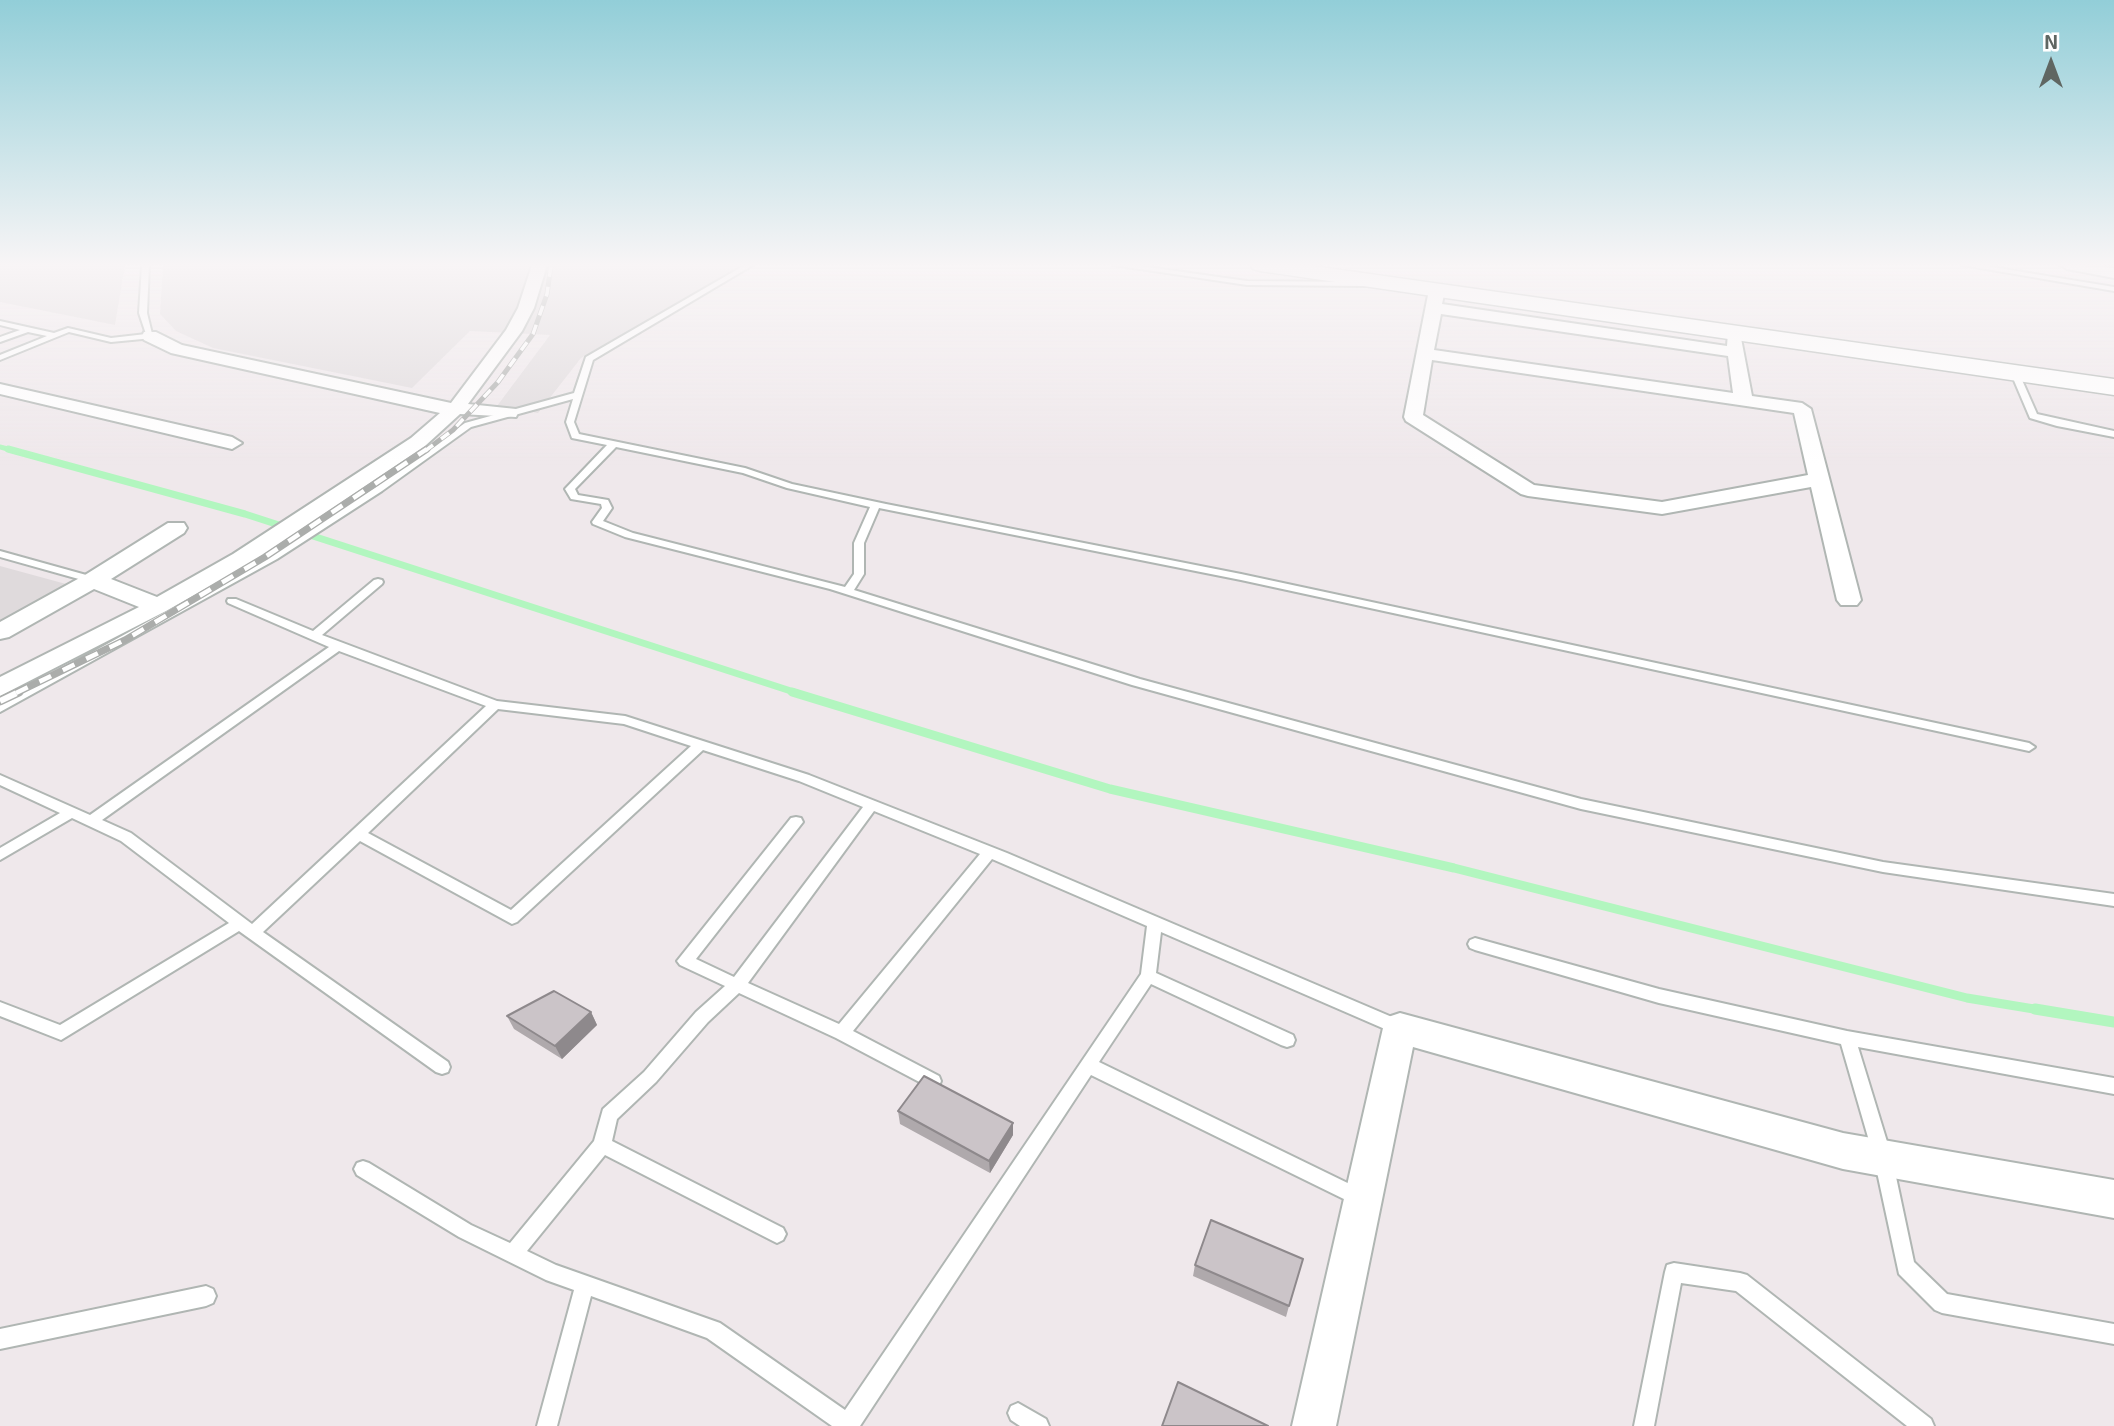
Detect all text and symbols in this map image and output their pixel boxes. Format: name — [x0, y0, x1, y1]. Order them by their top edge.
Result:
north arrow — [2016, 28, 2086, 98]
text: N — [2044, 30, 2058, 53]

